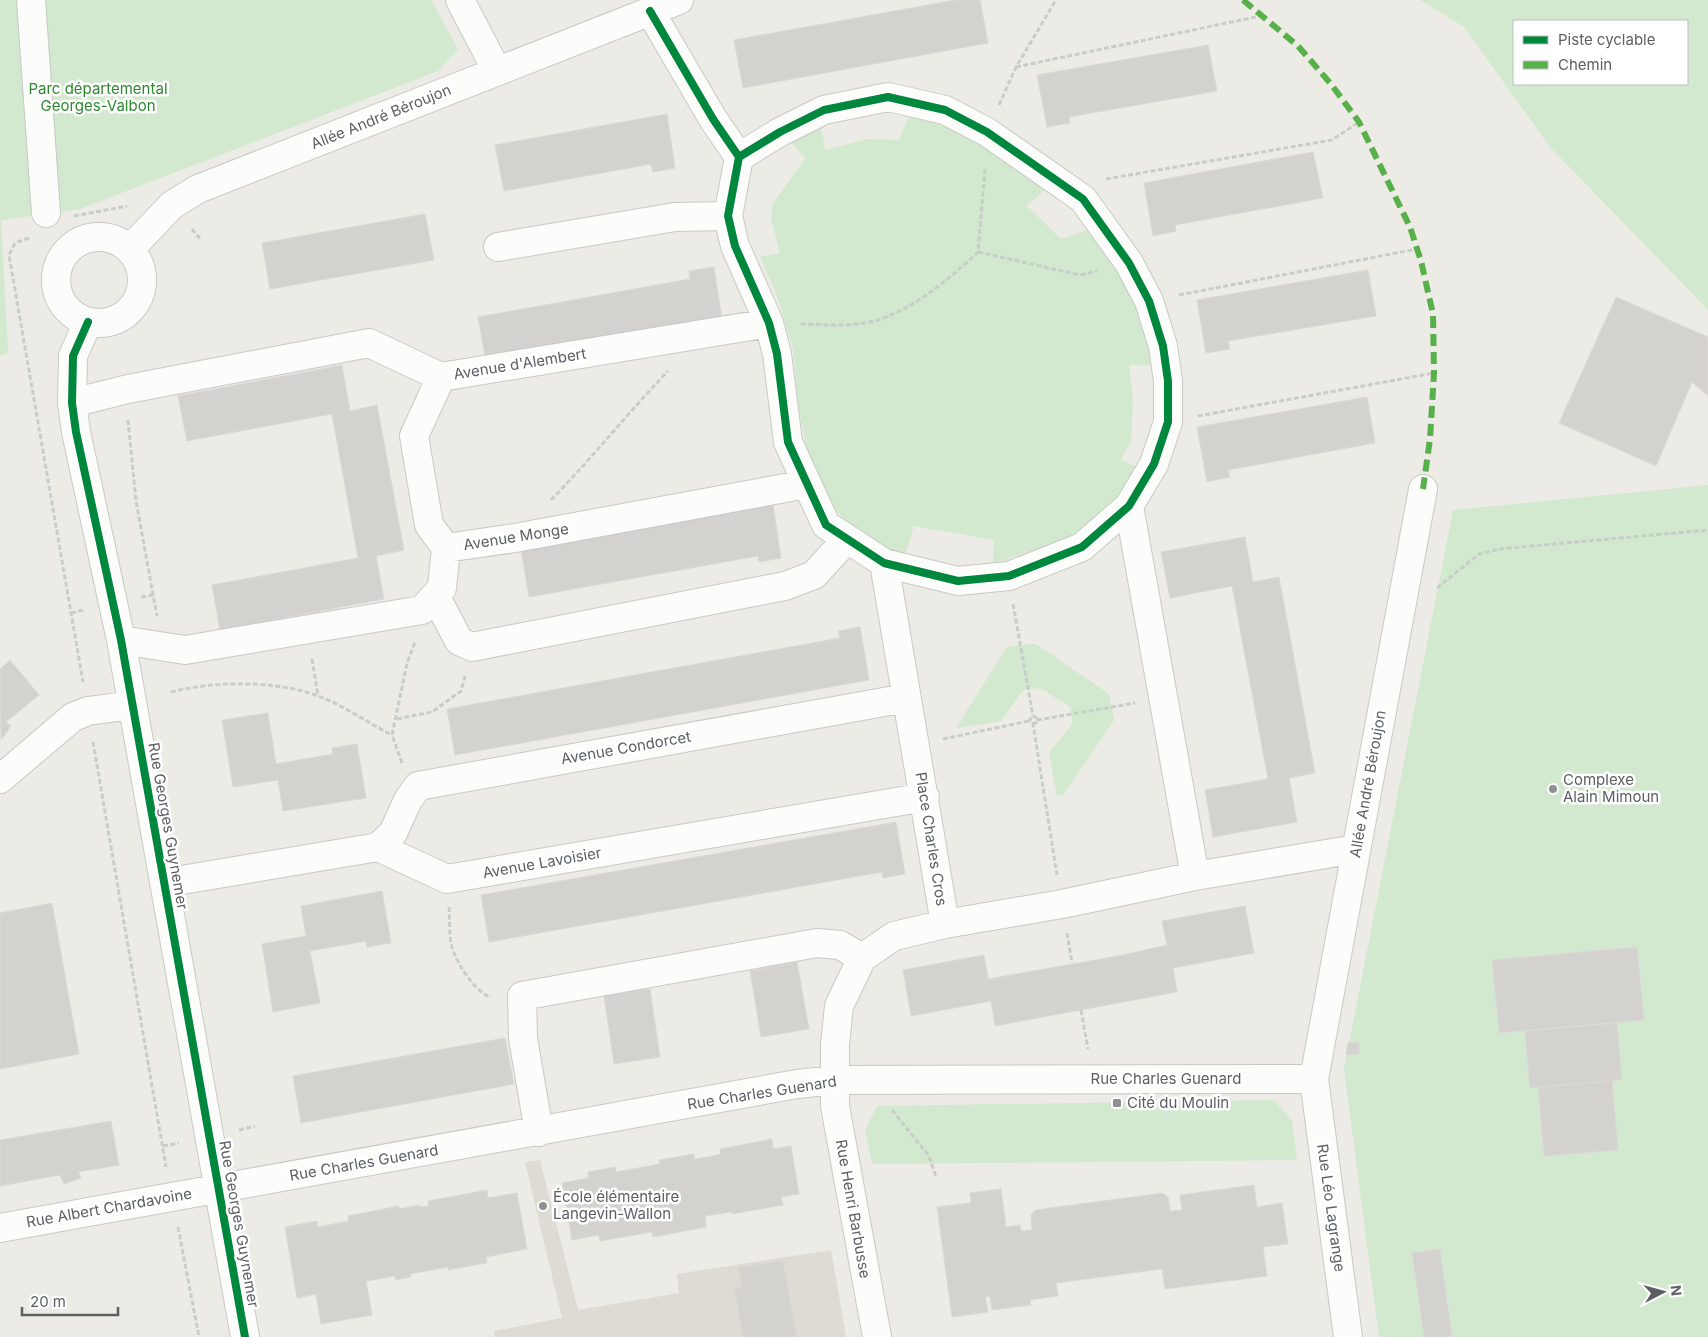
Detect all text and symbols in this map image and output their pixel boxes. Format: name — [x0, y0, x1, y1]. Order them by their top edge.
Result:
legend — [1513, 20, 1688, 85]
text: Piste cyclable — [1558, 30, 1655, 49]
text: Chemin — [1558, 55, 1612, 74]
park label: Parc départemental Georges-Valbon — [28, 79, 168, 115]
street label: Allée André Béroujon — [308, 80, 454, 153]
street label: Avenue d'Alembert — [452, 344, 588, 383]
street label: Avenue Monge — [462, 519, 570, 554]
street label: Allée André Béroujon — [1345, 709, 1390, 859]
street label: Avenue Condorcet — [559, 727, 692, 768]
street label: Rue Georges Guynemer — [144, 741, 193, 911]
place label: Complexe Alain Mimoun — [1563, 770, 1659, 806]
street label: Place Charles Cros — [912, 771, 951, 907]
marker: Complexe Alain Mimoun — [1547, 783, 1559, 795]
street label: Avenue Lavoisier — [481, 843, 603, 882]
street label: Rue Charles Guenard — [1091, 1069, 1241, 1088]
street label: Rue Charles Guenard — [686, 1071, 838, 1114]
place label: Cité du Moulin — [1127, 1093, 1229, 1112]
marker: Cité du Moulin — [1111, 1097, 1123, 1109]
street label: Rue Henri Barbusse — [832, 1138, 875, 1280]
street label: Rue Georges Guynemer — [215, 1139, 264, 1309]
street label: Rue Charles Guenard — [288, 1140, 440, 1185]
street label: Rue Léo Lagrange — [1313, 1143, 1350, 1273]
street label: Rue Albert Chardavoine — [25, 1184, 193, 1231]
place label: École élémentaire Langevin-Wallon — [553, 1187, 679, 1223]
marker: École élémentaire Langevin-Wallon — [537, 1200, 549, 1212]
north arrow — [1638, 1267, 1688, 1317]
scale bar — [22, 1284, 119, 1316]
text: N — [1667, 1284, 1685, 1297]
text: 20 m — [30, 1292, 66, 1311]

